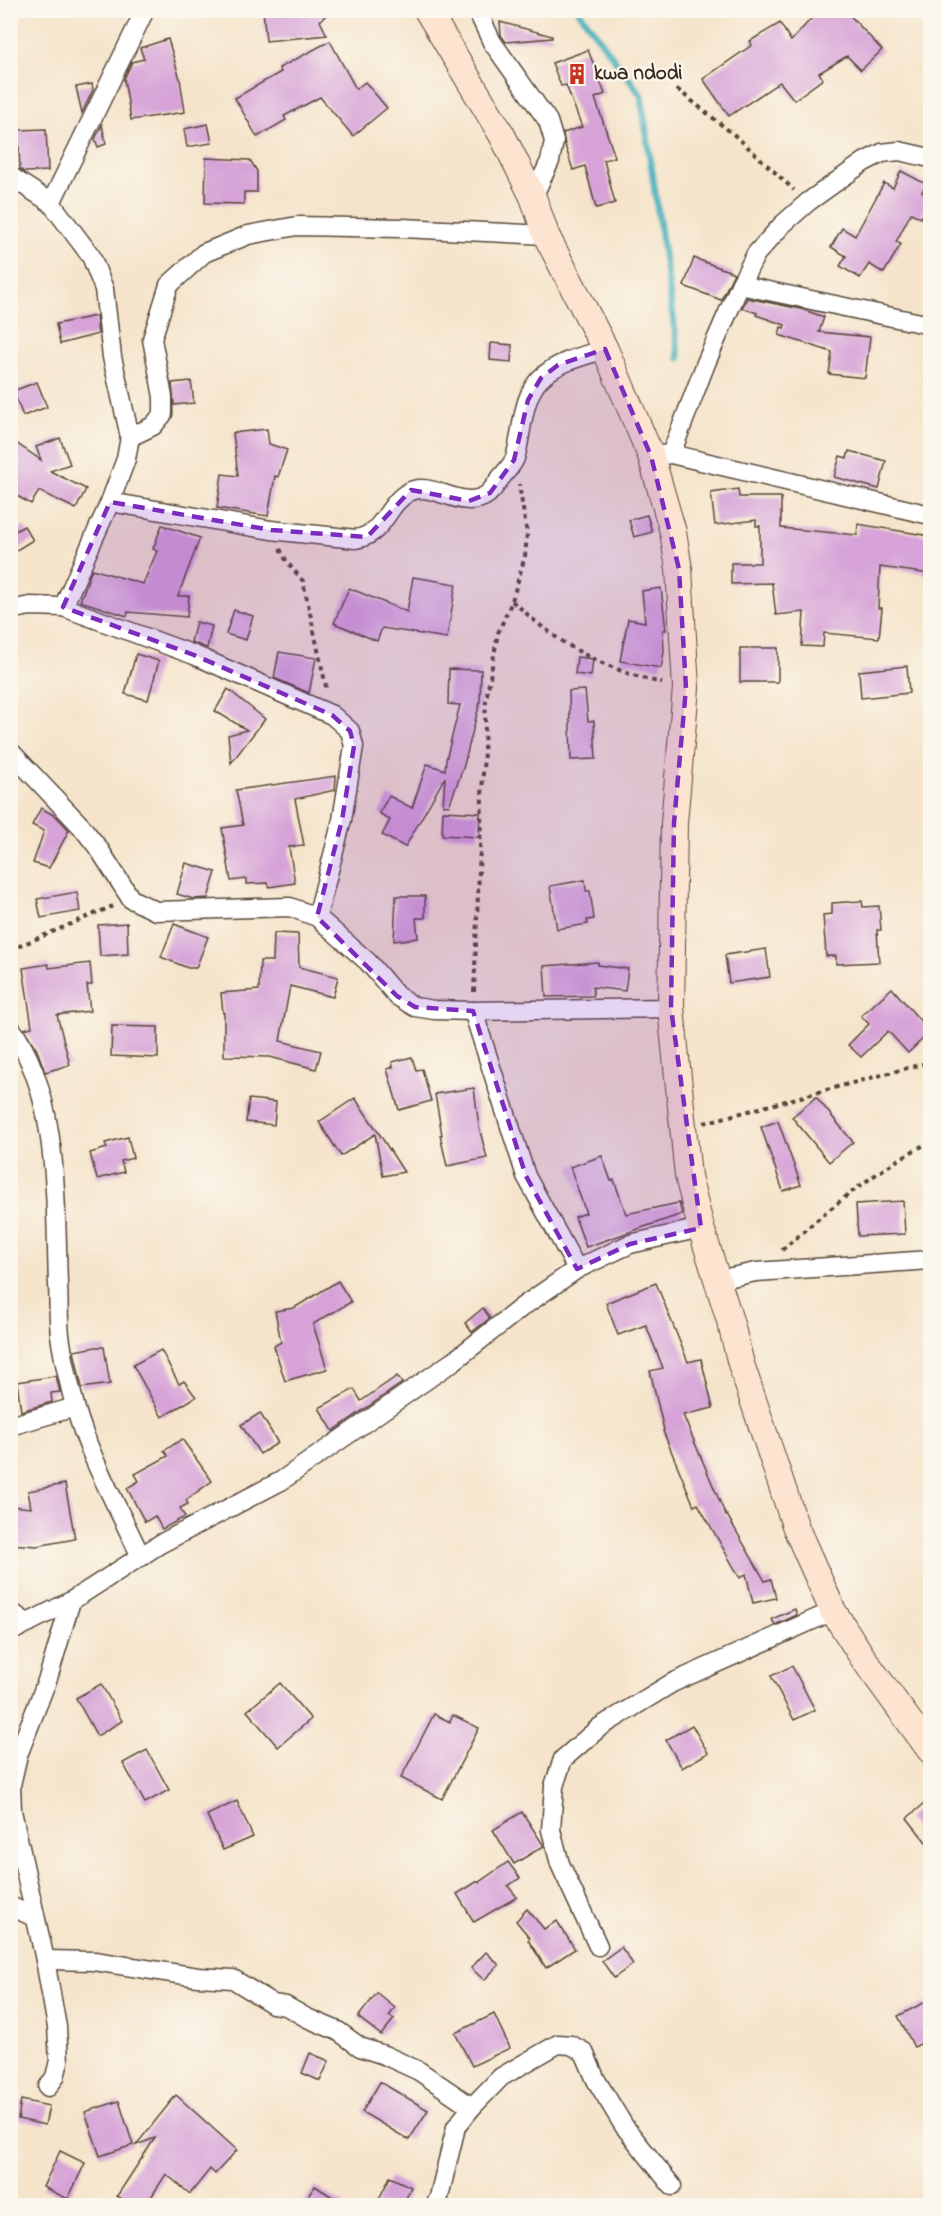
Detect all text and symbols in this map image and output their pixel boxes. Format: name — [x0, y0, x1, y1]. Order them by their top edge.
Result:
place label: kwa ndodi — [594, 59, 682, 89]
building icon: kwa ndodi — [565, 62, 589, 86]

